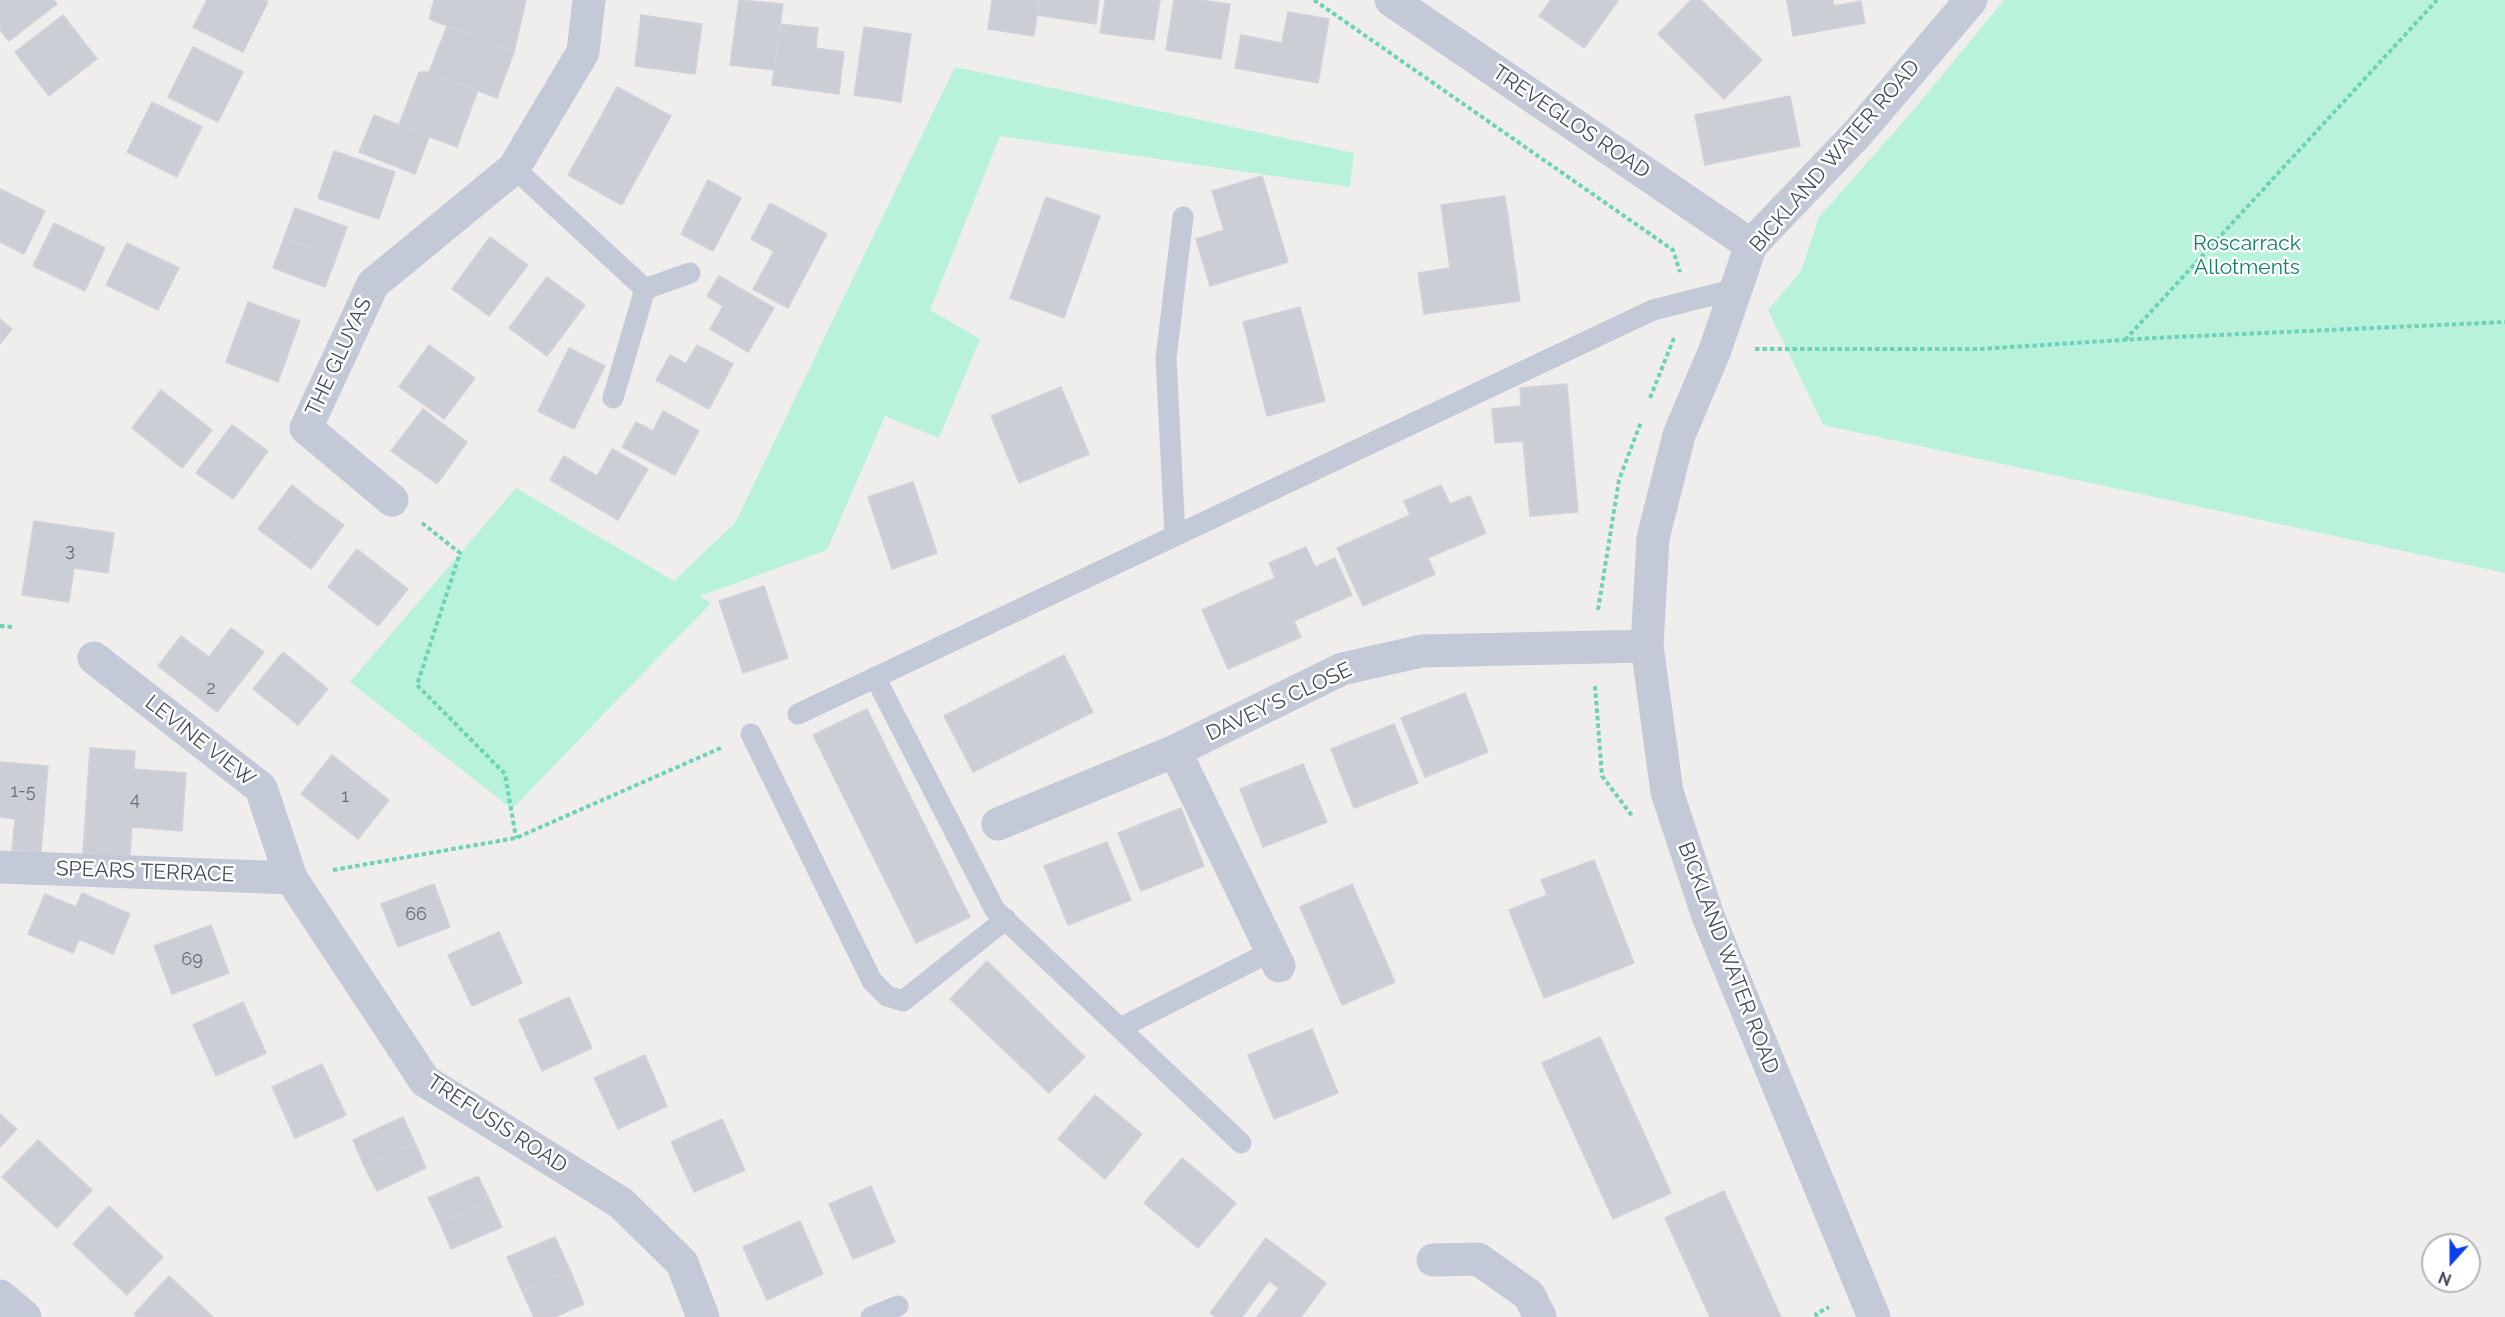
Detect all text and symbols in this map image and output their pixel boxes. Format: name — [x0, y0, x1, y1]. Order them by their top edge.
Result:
street label: BICKLAND WATER ROAD — [1745, 55, 1925, 257]
street label: TREVEGLOS ROAD — [1487, 60, 1655, 184]
park label: Roscarrack Allotments — [2193, 231, 2301, 281]
street label: THE GLUYAS — [301, 294, 377, 420]
house number: 3 — [65, 540, 75, 562]
street label: DAVEY'S CLOSE — [1202, 657, 1356, 747]
house number: 2 — [206, 678, 216, 700]
street label: LEVINE VIEW — [140, 690, 260, 792]
house number: 1-5 — [11, 781, 35, 803]
house number: 1 — [341, 786, 349, 808]
house number: 4 — [130, 789, 140, 811]
street label: BICKLAND WATER ROAD — [1672, 838, 1784, 1078]
street label: SPEARS TERRACE — [55, 856, 235, 888]
house number: 66 — [405, 904, 427, 926]
house number: 69 — [181, 949, 203, 971]
street label: TREFUSIS ROAD — [422, 1069, 572, 1179]
north arrow — [2421, 1233, 2481, 1293]
text: N — [2436, 1267, 2454, 1289]

